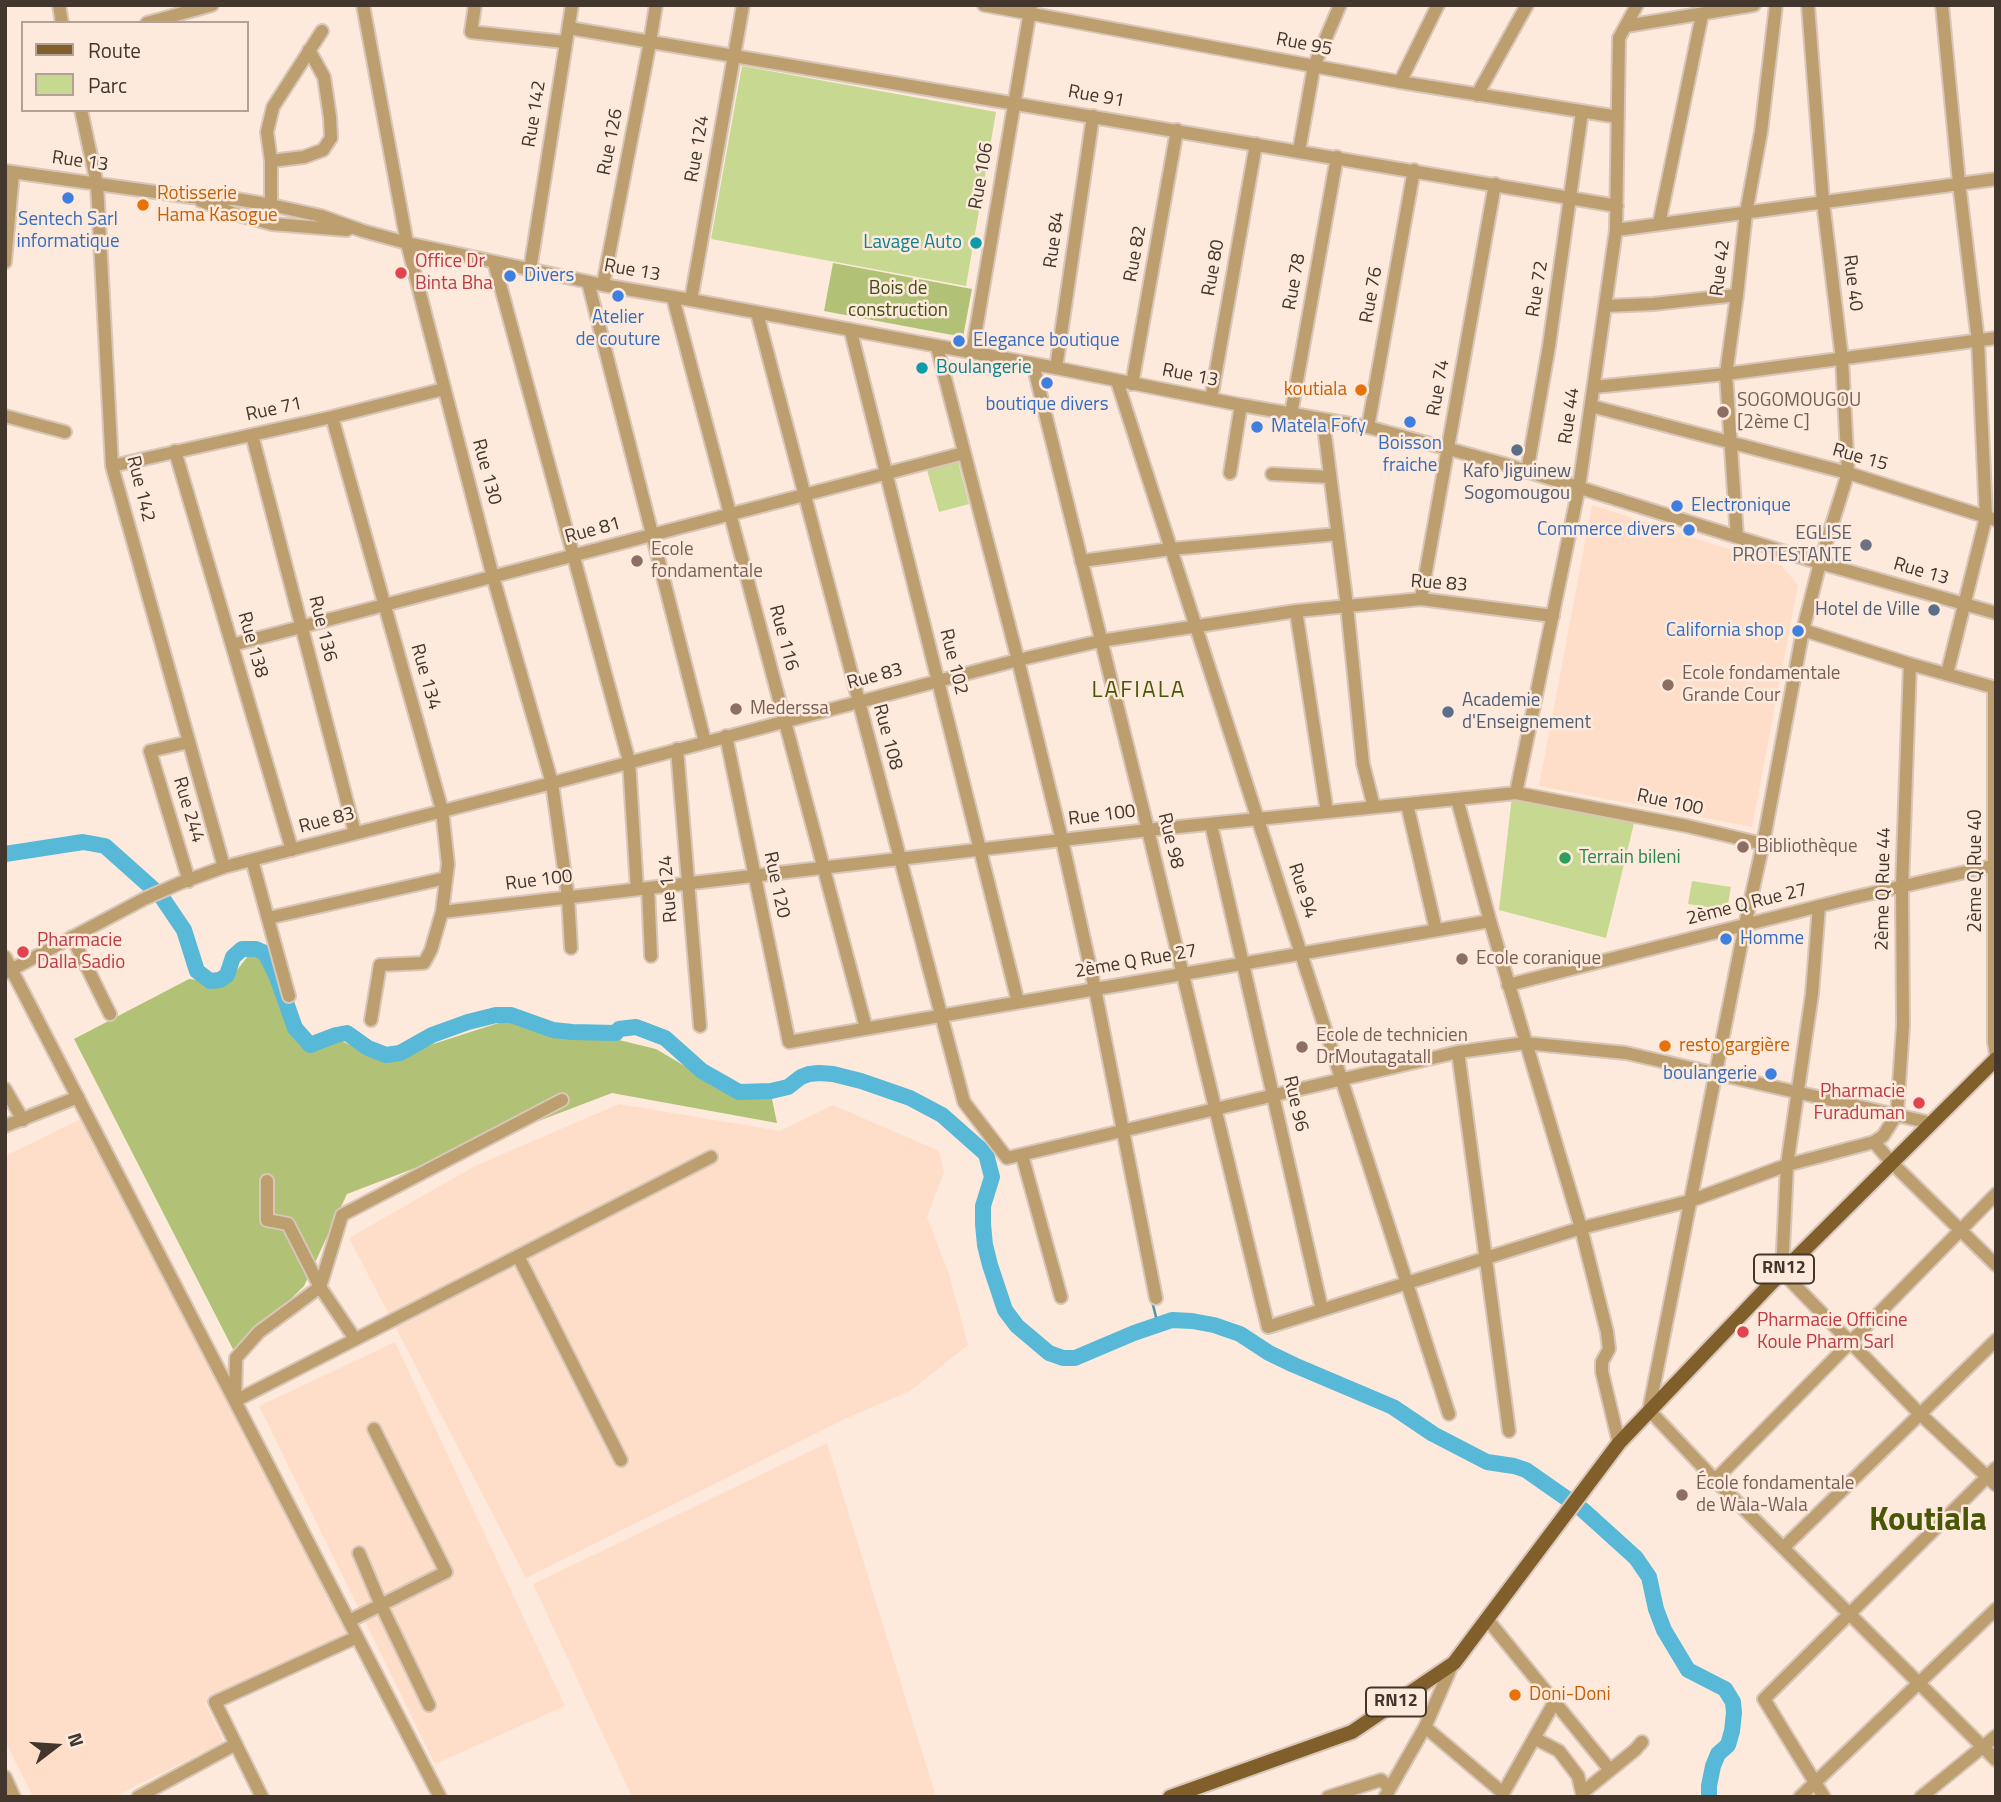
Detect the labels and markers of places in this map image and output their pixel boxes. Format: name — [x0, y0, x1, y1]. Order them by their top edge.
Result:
place label: Rotisserie Hama Kasogue — [157, 183, 278, 227]
marker: Sentech Sarl informatique — [60, 190, 76, 206]
marker: Rotisserie Hama Kasogue — [135, 197, 151, 213]
place label: Sentech Sarl informatique — [17, 209, 119, 253]
place label: Lavage Auto — [863, 232, 962, 254]
marker: Lavage Auto — [968, 235, 984, 251]
place label: Office Dr Binta Bha — [415, 251, 493, 295]
marker: Office Dr Binta Bha — [393, 265, 409, 281]
place label: Divers — [524, 265, 574, 287]
marker: Divers — [502, 268, 518, 284]
marker: Atelier de couture — [610, 288, 626, 304]
place label: Atelier de couture — [576, 307, 660, 351]
place label: Elegance boutique — [973, 330, 1120, 352]
marker: Elegance boutique — [951, 333, 967, 349]
place label: Boulangerie — [936, 357, 1032, 379]
marker: Boulangerie — [914, 360, 930, 376]
marker: boutique divers — [1039, 375, 1055, 391]
place label: koutiala — [1284, 379, 1347, 401]
marker: koutiala — [1353, 382, 1369, 398]
place label: SOGOMOUGOU [2ème C] — [1737, 390, 1861, 434]
place label: boutique divers — [986, 394, 1108, 416]
marker: SOGOMOUGOU [2ème C] — [1715, 404, 1731, 420]
marker: Boisson fraiche — [1402, 414, 1418, 430]
place label: Matela Fofy — [1271, 416, 1366, 438]
marker: Matela Fofy — [1249, 419, 1265, 435]
place label: Boisson fraiche — [1378, 433, 1442, 477]
marker: Kafo Jiguinew Sogomougou — [1509, 442, 1525, 458]
place label: Kafo Jiguinew Sogomougou — [1463, 461, 1571, 505]
place label: Electronique — [1691, 495, 1791, 517]
marker: Electronique — [1669, 498, 1685, 514]
place label: Commerce divers — [1537, 519, 1675, 541]
marker: Commerce divers — [1681, 522, 1697, 538]
place label: EGLISE PROTESTANTE — [1732, 523, 1852, 567]
marker: EGLISE PROTESTANTE — [1858, 537, 1874, 553]
place label: Ecole fondamentale — [651, 539, 763, 583]
marker: Ecole fondamentale — [629, 553, 645, 569]
place label: Hotel de Ville — [1815, 599, 1920, 621]
marker: Hotel de Ville — [1926, 602, 1942, 618]
place label: California shop — [1666, 620, 1784, 642]
marker: California shop — [1790, 623, 1806, 639]
place label: Ecole fondamentale Grande Cour — [1682, 663, 1840, 707]
marker: Ecole fondamentale Grande Cour — [1660, 677, 1676, 693]
place label: Academie d'Enseignement — [1462, 690, 1591, 734]
place label: Mederssa — [750, 698, 829, 720]
marker: Mederssa — [728, 701, 744, 717]
marker: Academie d'Enseignement — [1440, 704, 1456, 720]
place label: Bibliothèque — [1757, 836, 1858, 858]
marker: Bibliothèque — [1735, 839, 1751, 855]
place label: Terrain bileni — [1579, 847, 1681, 869]
marker: Terrain bileni — [1557, 850, 1573, 866]
place label: Homme — [1740, 928, 1804, 950]
place label: Pharmacie Dalla Sadio — [37, 930, 125, 974]
marker: Homme — [1718, 931, 1734, 947]
marker: Pharmacie Dalla Sadio — [15, 944, 31, 960]
place label: Ecole coranique — [1476, 948, 1601, 970]
marker: Ecole coranique — [1454, 951, 1470, 967]
place label: Ecole de technicien DrMoutagatall — [1316, 1025, 1468, 1069]
place label: resto gargière — [1679, 1035, 1790, 1057]
marker: resto gargière — [1657, 1038, 1673, 1054]
marker: Ecole de technicien DrMoutagatall — [1294, 1039, 1310, 1055]
place label: boulangerie — [1663, 1063, 1757, 1085]
marker: boulangerie — [1763, 1066, 1779, 1082]
place label: Pharmacie Furaduman — [1813, 1081, 1905, 1125]
marker: Pharmacie Furaduman — [1911, 1095, 1927, 1111]
place label: Pharmacie Officine Koule Pharm Sarl — [1757, 1310, 1908, 1354]
marker: Pharmacie Officine Koule Pharm Sarl — [1735, 1324, 1751, 1340]
place label: École fondamentale de Wala-Wala — [1696, 1473, 1854, 1517]
marker: École fondamentale de Wala-Wala — [1674, 1487, 1690, 1503]
place label: Doni-Doni — [1529, 1684, 1611, 1706]
marker: Doni-Doni — [1507, 1687, 1523, 1703]

